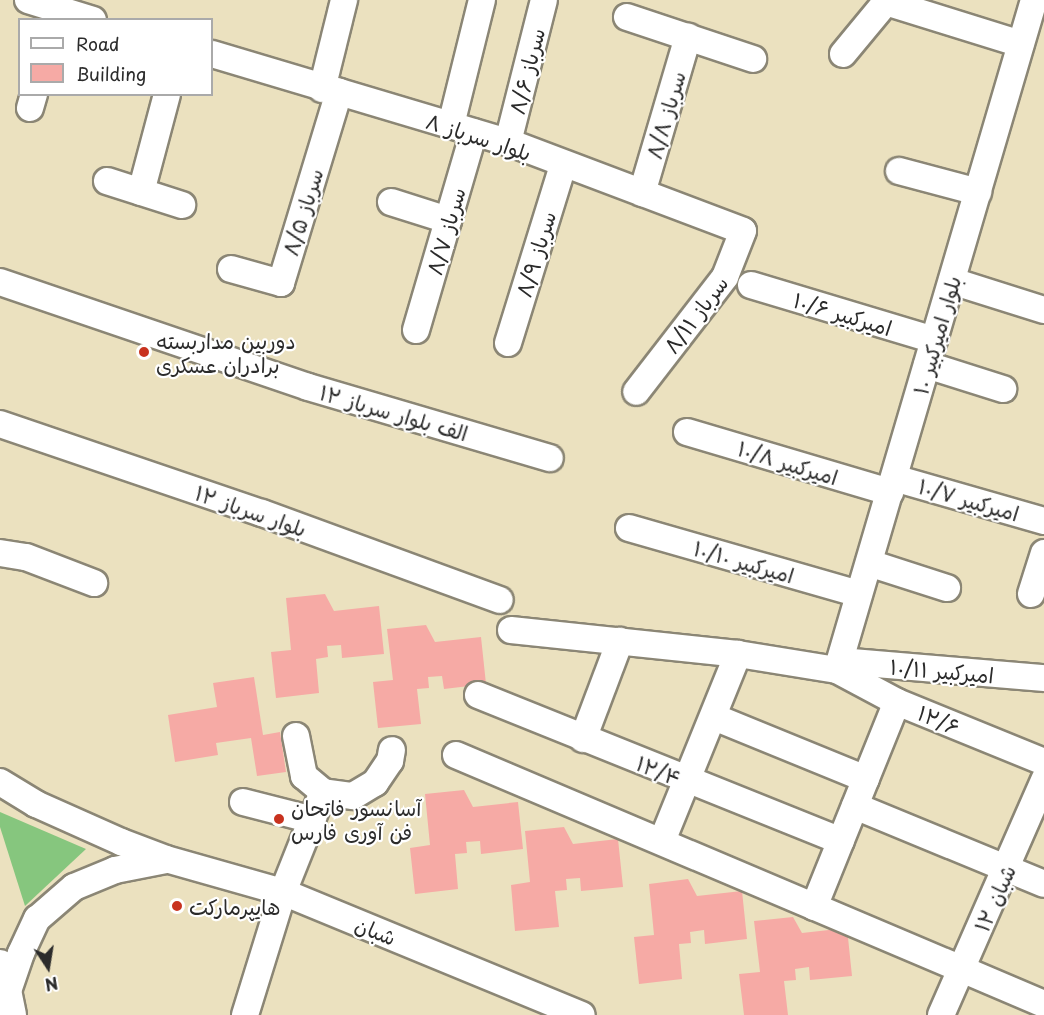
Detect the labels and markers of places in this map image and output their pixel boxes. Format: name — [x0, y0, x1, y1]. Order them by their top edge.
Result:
place label: دوربین مداربسته برادران عسکری — [156, 327, 296, 377]
marker: دوربین مداربسته برادران عسکری — [137, 345, 151, 359]
place label: آسانسور فاتحان فن آوری فارس — [291, 794, 421, 844]
marker: آسانسور فاتحان فن آوری فارس — [272, 812, 286, 826]
place label: هایپرمارکت — [189, 893, 280, 919]
marker: هایپرمارکت — [170, 899, 184, 913]

